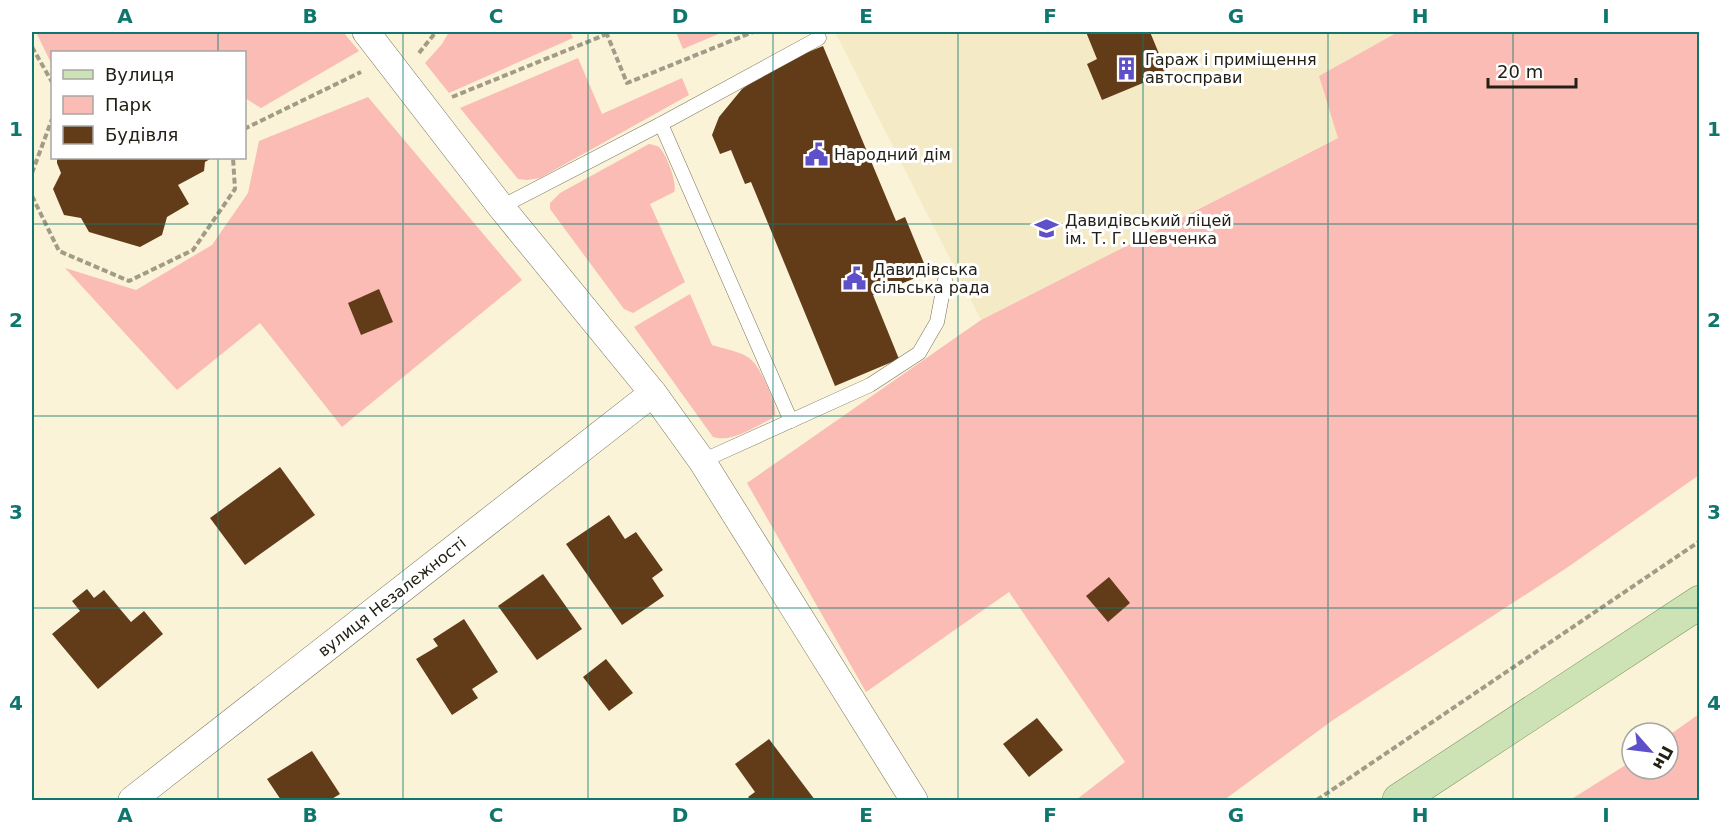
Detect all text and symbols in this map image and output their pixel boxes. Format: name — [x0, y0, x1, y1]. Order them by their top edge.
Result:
text: A — [117, 4, 133, 28]
text: B — [302, 4, 318, 28]
text: C — [489, 4, 503, 28]
text: D — [672, 4, 688, 28]
text: E — [859, 4, 873, 28]
text: F — [1043, 4, 1057, 28]
text: G — [1228, 4, 1244, 28]
text: H — [1412, 4, 1428, 28]
text: I — [1602, 4, 1610, 28]
place label: Гараж і приміщення автосправи — [1145, 50, 1317, 87]
legend — [51, 51, 246, 159]
scale bar — [1488, 51, 1576, 89]
building icon: Гараж і приміщення автосправи — [1114, 55, 1140, 81]
text: 20 m — [1497, 61, 1543, 82]
text: Вулиця — [105, 64, 174, 85]
text: Парк — [105, 94, 152, 115]
text: 1 — [9, 117, 23, 141]
text: 1 — [1707, 117, 1721, 141]
text: Будівля — [105, 124, 178, 145]
public building icon: Народний дім — [803, 141, 829, 167]
place label: Народний дім — [834, 145, 951, 164]
place label: Давидівський ліцей ім. Т. Г. Шевченка — [1065, 211, 1232, 248]
school or university icon: Давидівський ліцей ім. Т. Г. Шевченка — [1034, 216, 1060, 242]
place label: Давидівська сільська рада — [873, 260, 990, 297]
public building icon: Давидівська сільська рада — [842, 265, 868, 291]
text: 2 — [9, 308, 23, 332]
text: 2 — [1707, 308, 1721, 332]
text: 3 — [9, 500, 23, 524]
text: 3 — [1707, 500, 1721, 524]
street label: вулиця Незалежності — [314, 533, 470, 661]
text: 4 — [9, 691, 23, 715]
text: 4 — [1707, 691, 1721, 715]
north arrow — [1620, 721, 1680, 781]
text: Пн — [1649, 743, 1677, 773]
text: A — [117, 803, 133, 827]
text: B — [302, 803, 318, 827]
text: C — [489, 803, 503, 827]
text: D — [672, 803, 688, 827]
text: E — [859, 803, 873, 827]
text: F — [1043, 803, 1057, 827]
text: G — [1228, 803, 1244, 827]
text: H — [1412, 803, 1428, 827]
text: I — [1602, 803, 1610, 827]

